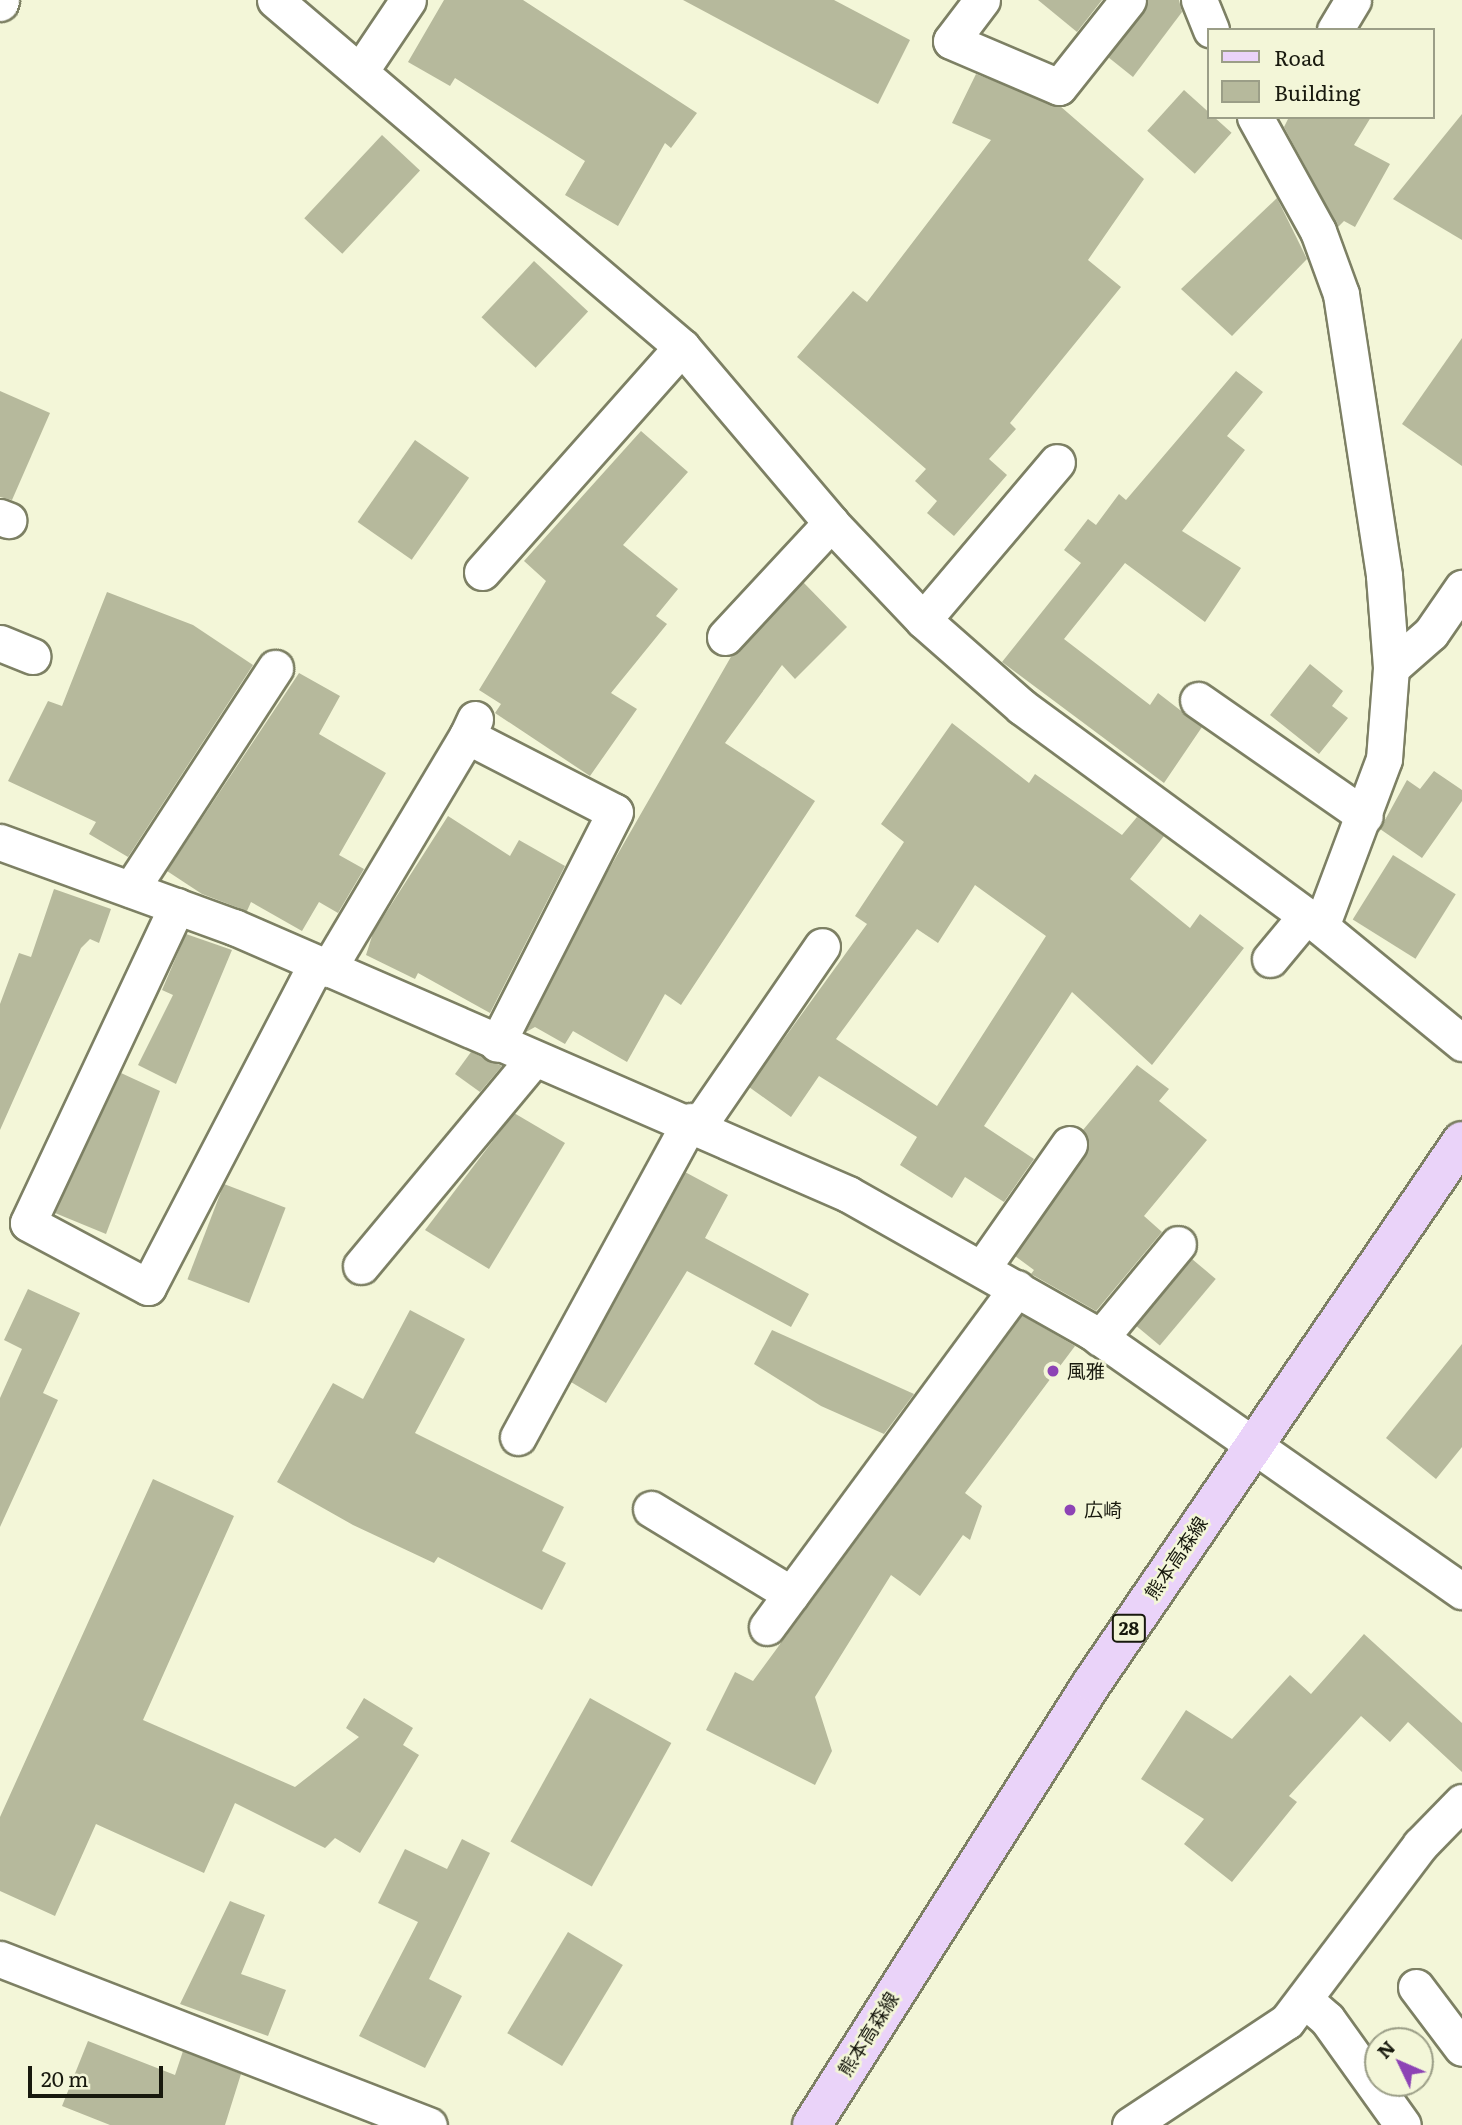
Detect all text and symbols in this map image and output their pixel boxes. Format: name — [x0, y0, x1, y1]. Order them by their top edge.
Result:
legend — [1206, 28, 1434, 119]
text: Road — [1274, 41, 1325, 72]
text: Building — [1274, 76, 1360, 107]
place label: 風雅 — [1067, 1360, 1105, 1382]
marker: 風雅 — [1045, 1363, 1061, 1379]
place label: 広崎 — [1084, 1499, 1122, 1521]
marker: 広崎 — [1062, 1502, 1078, 1518]
street label: 熊本高森線 — [1140, 1512, 1212, 1604]
road number: 28 — [1112, 1614, 1146, 1643]
street label: 熊本高森線 — [833, 1988, 903, 2080]
north arrow — [1364, 2027, 1434, 2097]
text: N — [1370, 2033, 1401, 2064]
scale bar — [32, 2052, 166, 2096]
text: 20 m — [41, 2062, 88, 2093]

